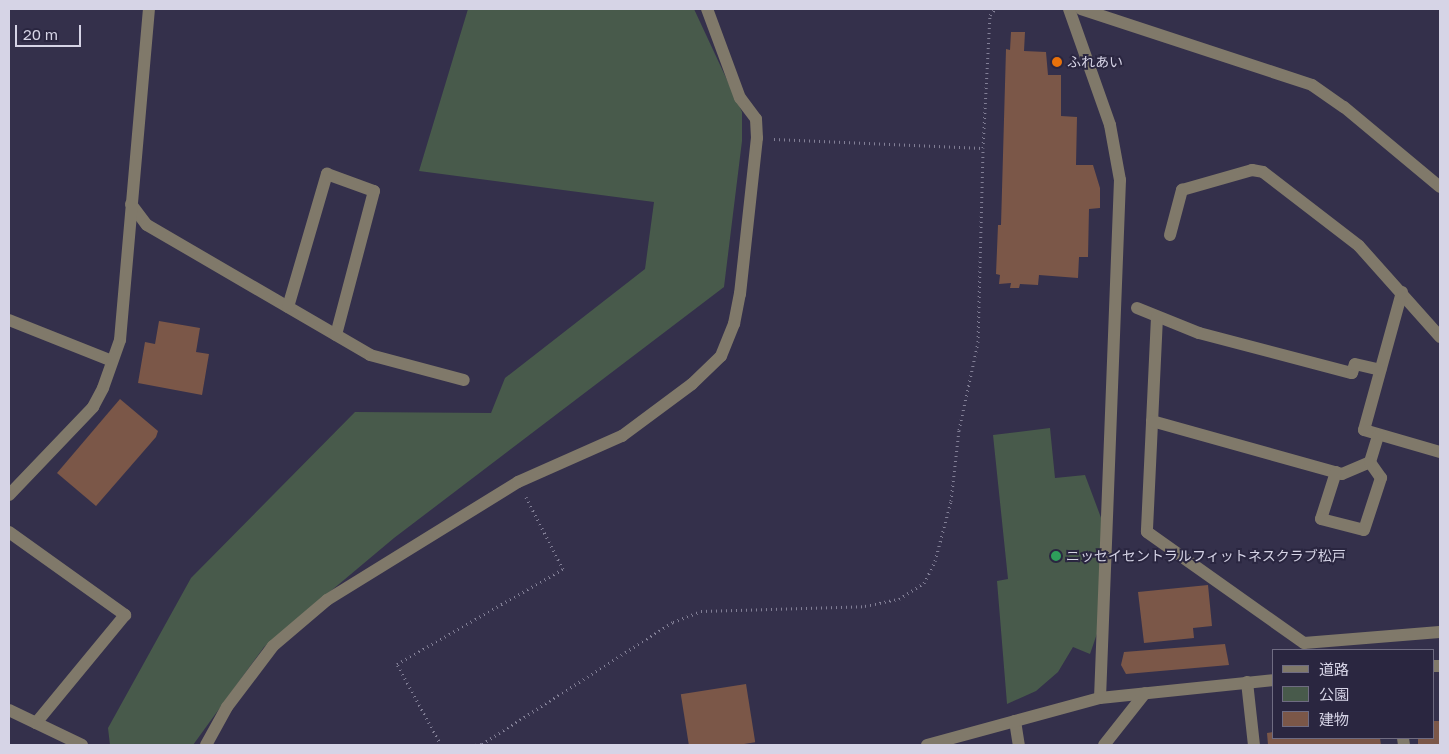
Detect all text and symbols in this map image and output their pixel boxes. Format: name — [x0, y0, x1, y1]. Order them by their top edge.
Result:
scale bar — [18, 15, 84, 47]
text: 20 m — [23, 25, 58, 43]
place label: ふれあい — [1067, 54, 1123, 70]
marker: ふれあい — [1051, 56, 1063, 68]
place label: ニッセイセントラルフィットネスクラブ松戸 — [1066, 548, 1346, 564]
marker: ニッセイセントラルフィットネスクラブ松戸 — [1050, 550, 1062, 562]
legend — [1272, 649, 1434, 739]
text: 道路 — [1319, 660, 1349, 678]
text: 公園 — [1319, 685, 1349, 703]
text: 建物 — [1319, 710, 1349, 728]

